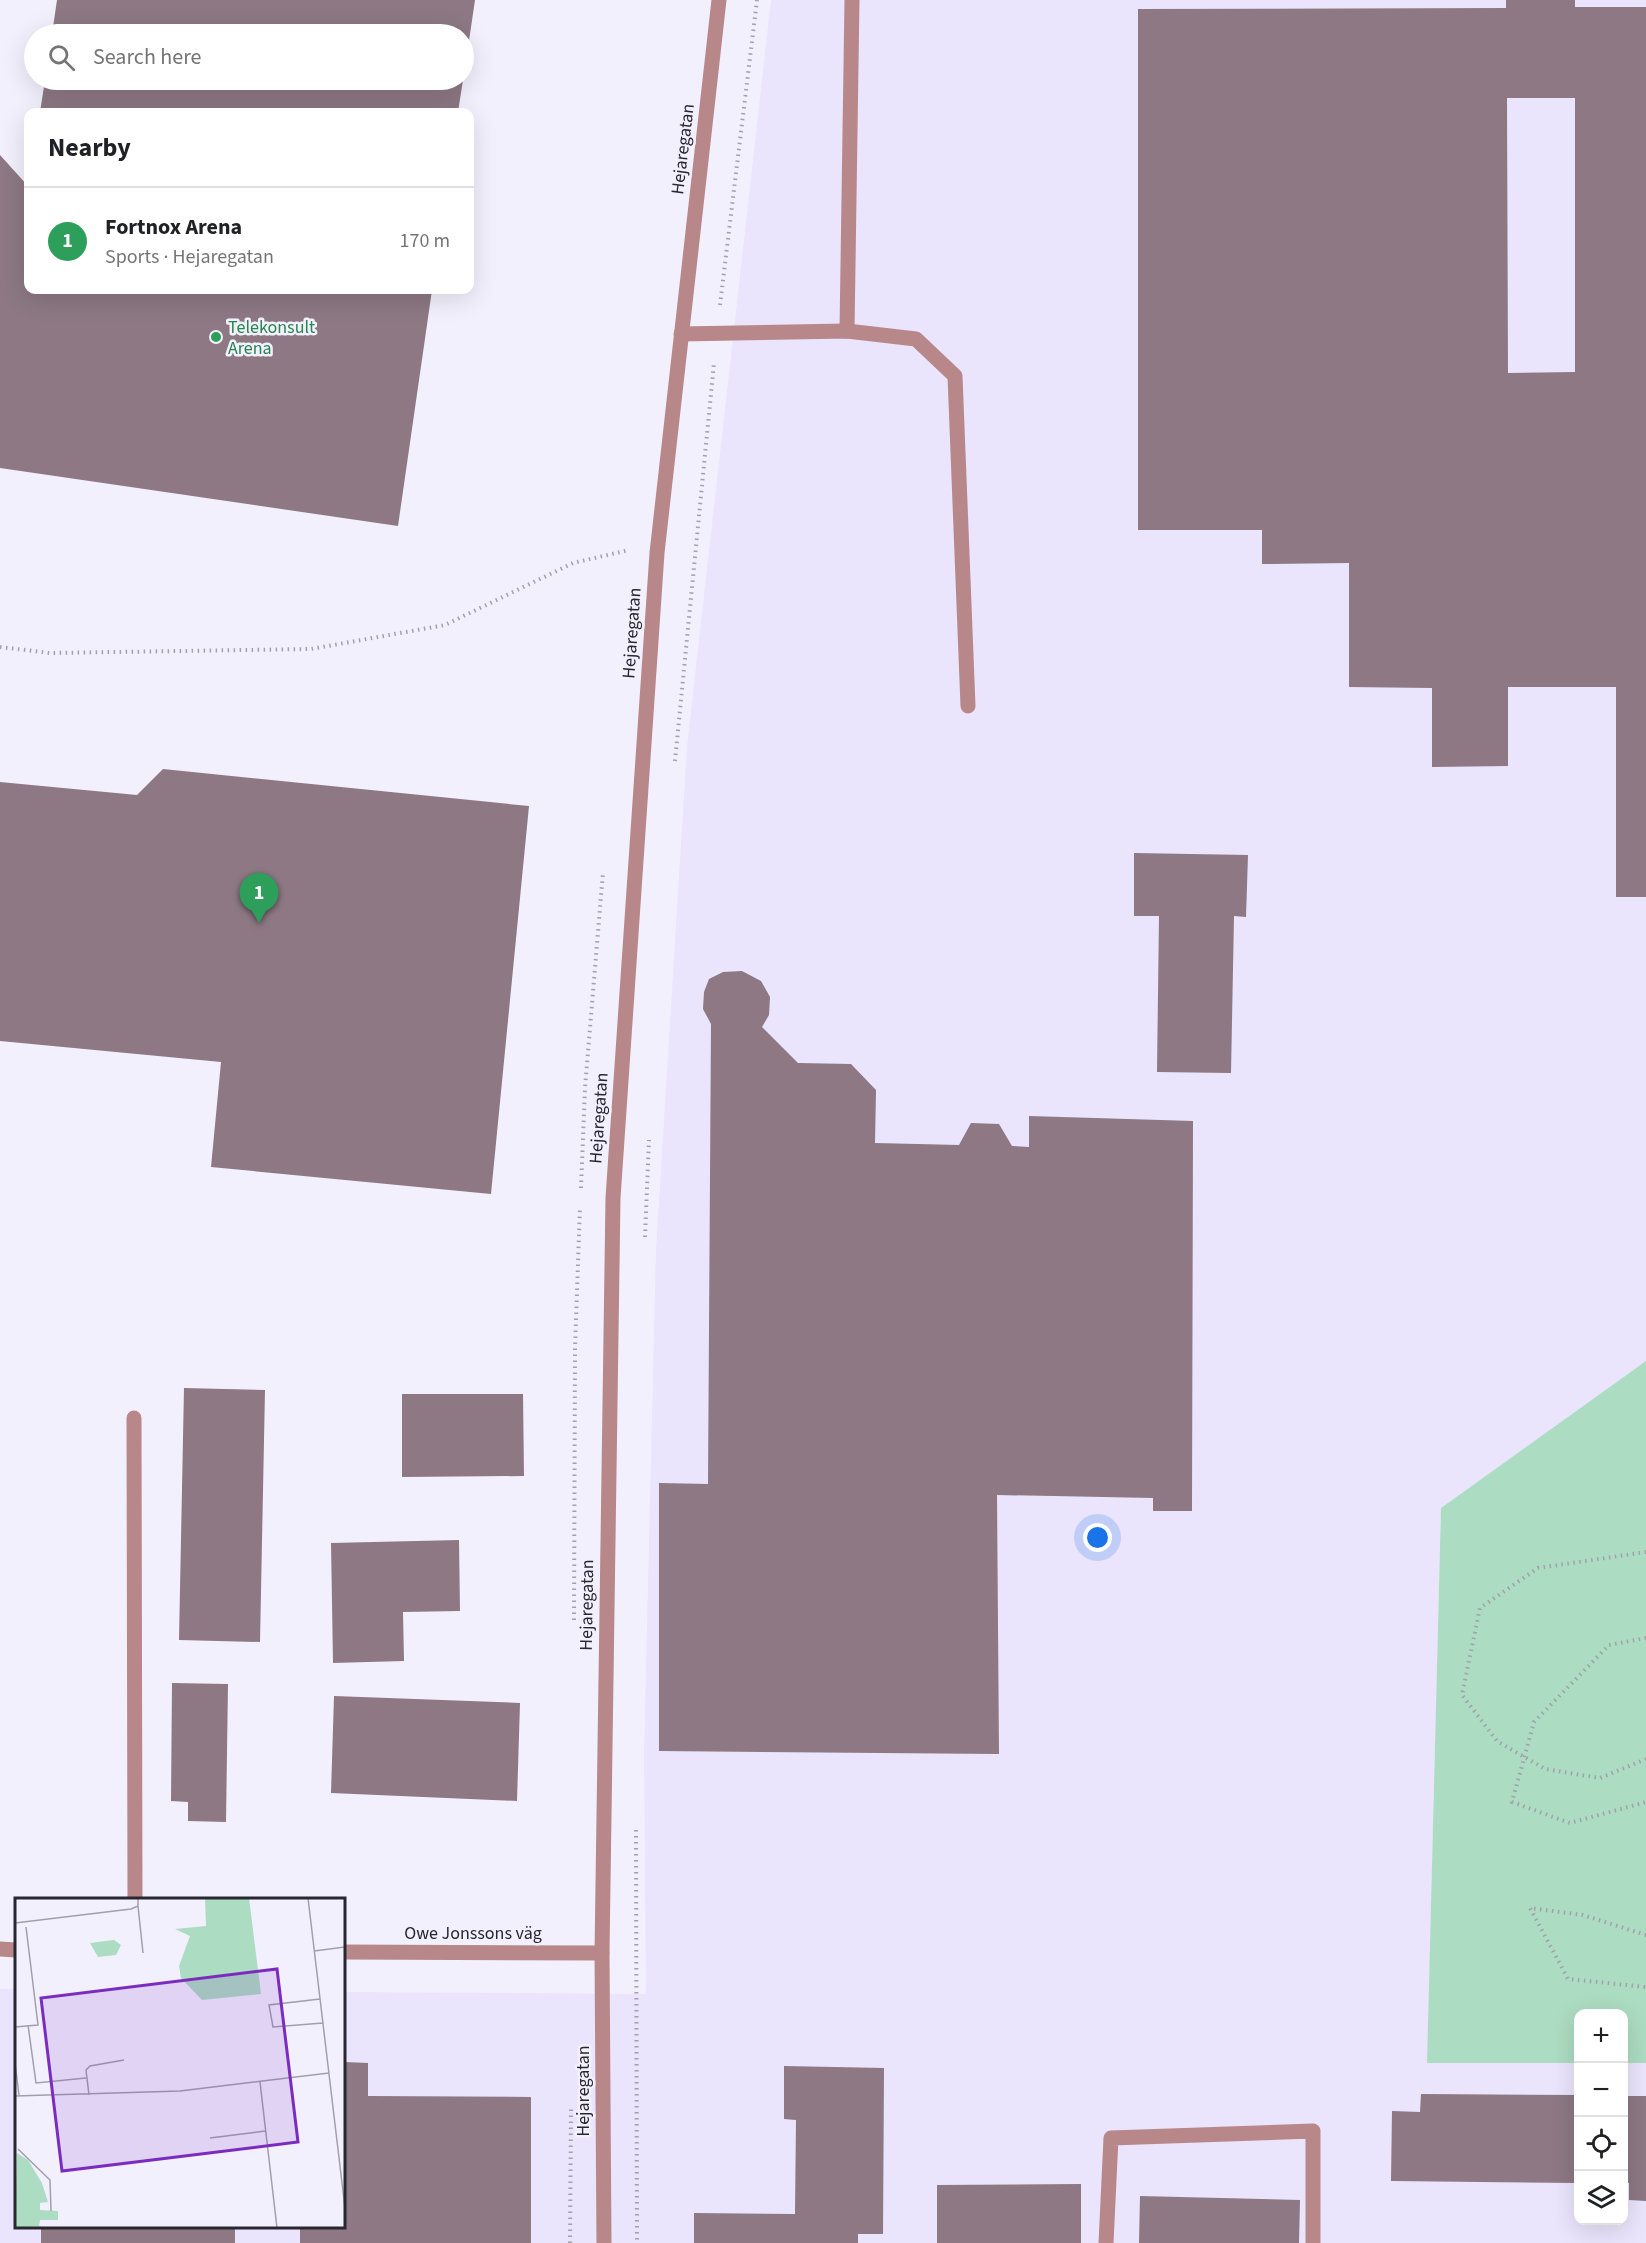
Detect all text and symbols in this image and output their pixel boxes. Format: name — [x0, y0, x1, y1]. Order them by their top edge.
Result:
search box — [24, 24, 474, 90]
icon: search — [45, 41, 78, 74]
text: Search here — [93, 41, 201, 73]
street label: Hejaregatan — [665, 102, 701, 196]
text: Nearby — [48, 129, 131, 166]
text: Fortnox Arena — [105, 211, 242, 243]
text: 1 — [62, 227, 73, 255]
text: 170 m — [400, 227, 450, 255]
text: Sports · Hejaregatan — [105, 243, 274, 271]
place label: Telekonsult Arena — [228, 315, 315, 361]
marker: Telekonsult Arena — [209, 330, 223, 344]
street label: Hejaregatan — [616, 587, 648, 679]
pin: 1 — [240, 874, 278, 923]
street label: Hejaregatan — [583, 1072, 615, 1164]
your location — [1083, 1523, 1112, 1552]
street label: Hejaregatan — [574, 1559, 600, 1651]
inset map — [15, 1898, 345, 2228]
street label: Owe Jonssons väg — [404, 1921, 542, 1946]
map controls — [1574, 2009, 1628, 2225]
button: + — [1574, 2009, 1628, 2063]
street label: Hejaregatan — [571, 2045, 596, 2137]
button: − — [1574, 2063, 1628, 2117]
button: locate — [1574, 2117, 1628, 2171]
button: layers — [1574, 2171, 1628, 2225]

